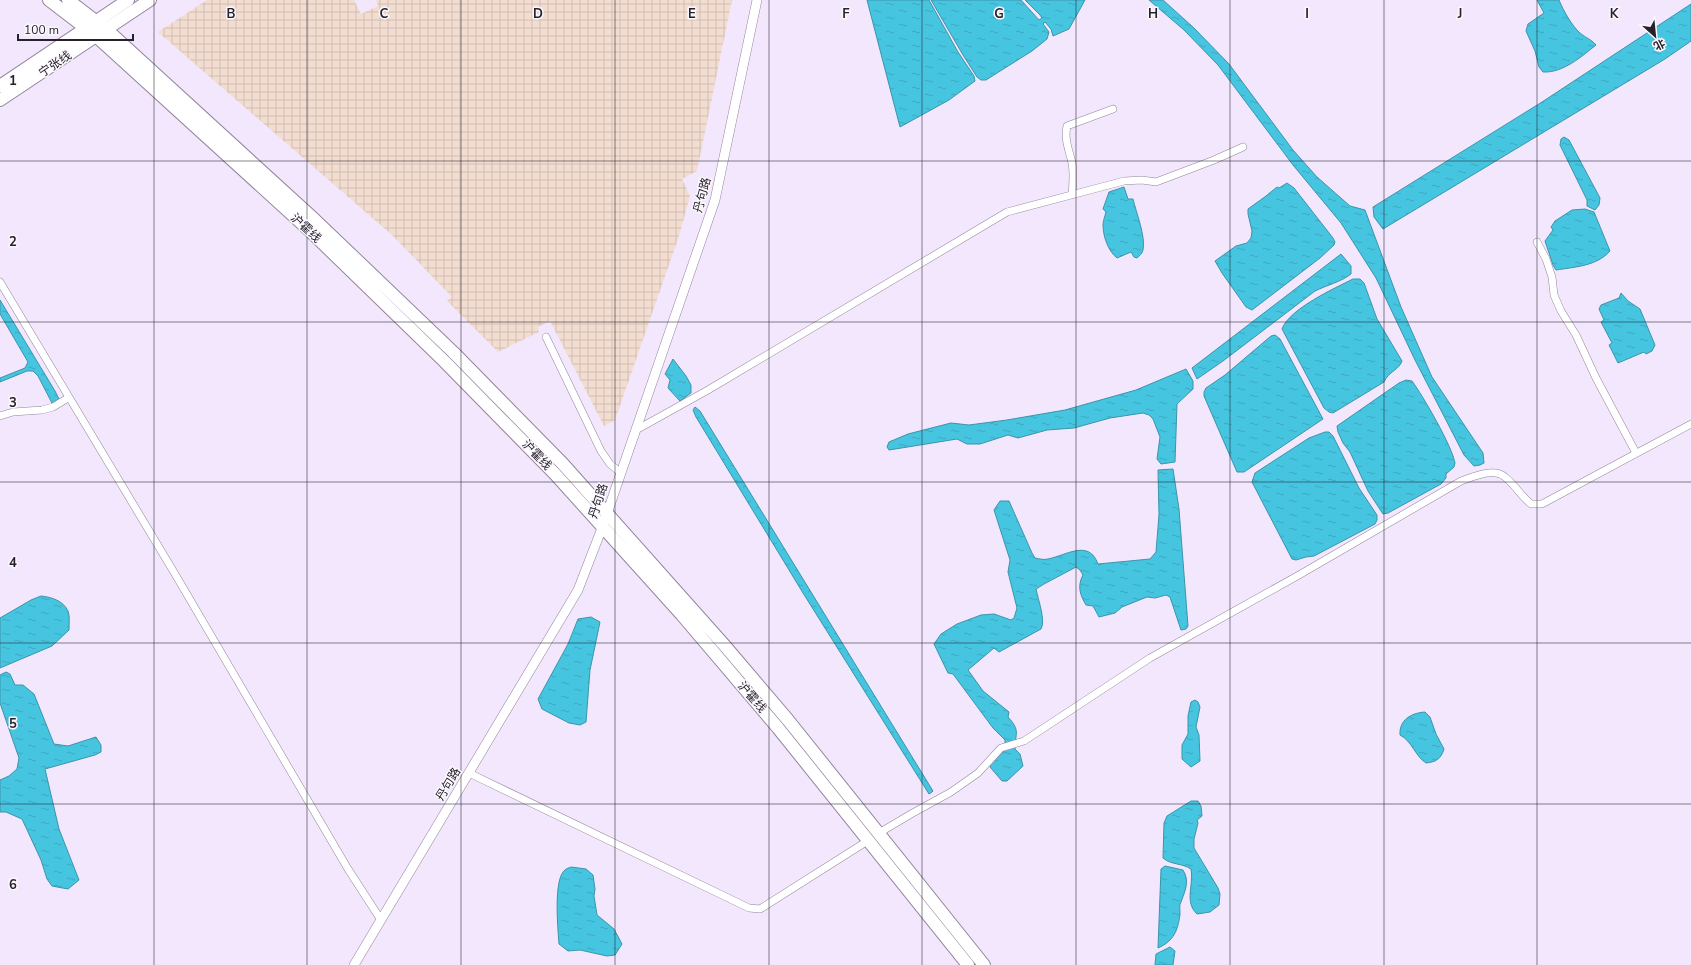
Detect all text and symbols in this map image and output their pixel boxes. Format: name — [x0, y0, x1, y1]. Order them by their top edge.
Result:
text: B — [227, 5, 236, 23]
text: C — [380, 5, 389, 23]
text: D — [533, 5, 543, 23]
text: E — [688, 5, 696, 23]
text: F — [842, 5, 850, 23]
text: G — [994, 5, 1004, 23]
text: H — [1148, 5, 1158, 23]
text: I — [1305, 5, 1309, 23]
text: J — [1457, 5, 1462, 23]
text: K — [1610, 5, 1619, 23]
scale bar — [18, 16, 133, 42]
north arrow — [1635, 16, 1675, 56]
text: 100 m — [24, 22, 59, 38]
text: 北 — [1651, 35, 1668, 54]
street label: 宁张线 — [36, 47, 74, 81]
text: 1 — [9, 72, 17, 90]
street label: 丹句路 — [690, 176, 714, 214]
street label: 沪霍线 — [287, 210, 325, 246]
text: 2 — [9, 233, 17, 251]
text: 3 — [9, 394, 17, 412]
street label: 沪霍线 — [519, 436, 555, 474]
street label: 丹句路 — [585, 481, 611, 521]
text: 4 — [9, 554, 17, 572]
street label: 沪霍线 — [734, 678, 770, 716]
text: 5 — [9, 715, 17, 733]
street label: 丹句路 — [432, 764, 464, 804]
text: 6 — [9, 876, 17, 894]

